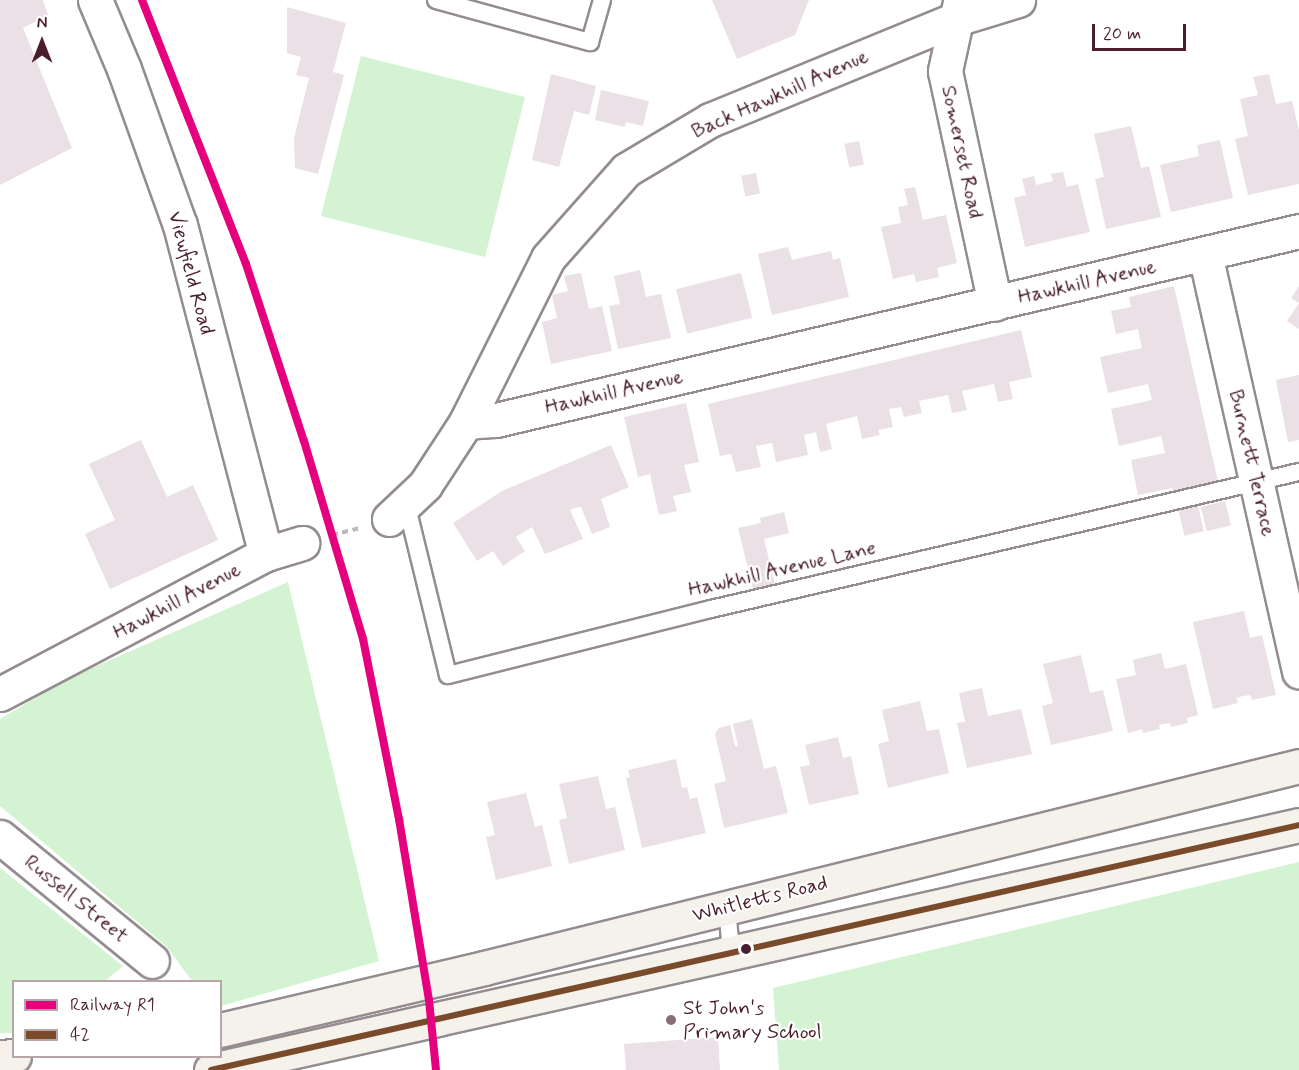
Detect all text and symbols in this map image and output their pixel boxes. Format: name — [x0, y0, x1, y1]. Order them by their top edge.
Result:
north arrow — [12, 12, 72, 72]
scale bar — [1095, 12, 1190, 50]
text: N — [37, 13, 47, 34]
text: 20 m — [1103, 22, 1141, 46]
street label: Back Hawkhill Avenue — [686, 43, 874, 145]
street label: Somerset Road — [936, 84, 988, 220]
street label: Viewfield Road — [163, 209, 219, 337]
street label: Hawkhill Avenue — [1014, 253, 1160, 311]
street label: Hawkhill Avenue — [541, 363, 687, 421]
street label: Burnett Terrace — [1223, 387, 1281, 539]
street label: Hawkhill Avenue Lane — [684, 535, 880, 603]
street label: Hawkhill Avenue — [107, 556, 247, 646]
street label: Russell Street — [19, 850, 133, 948]
street label: Whitletts Road — [690, 870, 830, 928]
unlabelled marker — [740, 943, 752, 955]
legend — [12, 980, 222, 1058]
text: Railway R1 — [70, 993, 155, 1017]
place label: St John's Primary School — [683, 995, 822, 1045]
marker: St John's Primary School — [664, 1013, 678, 1027]
text: 42 — [70, 1023, 90, 1047]

